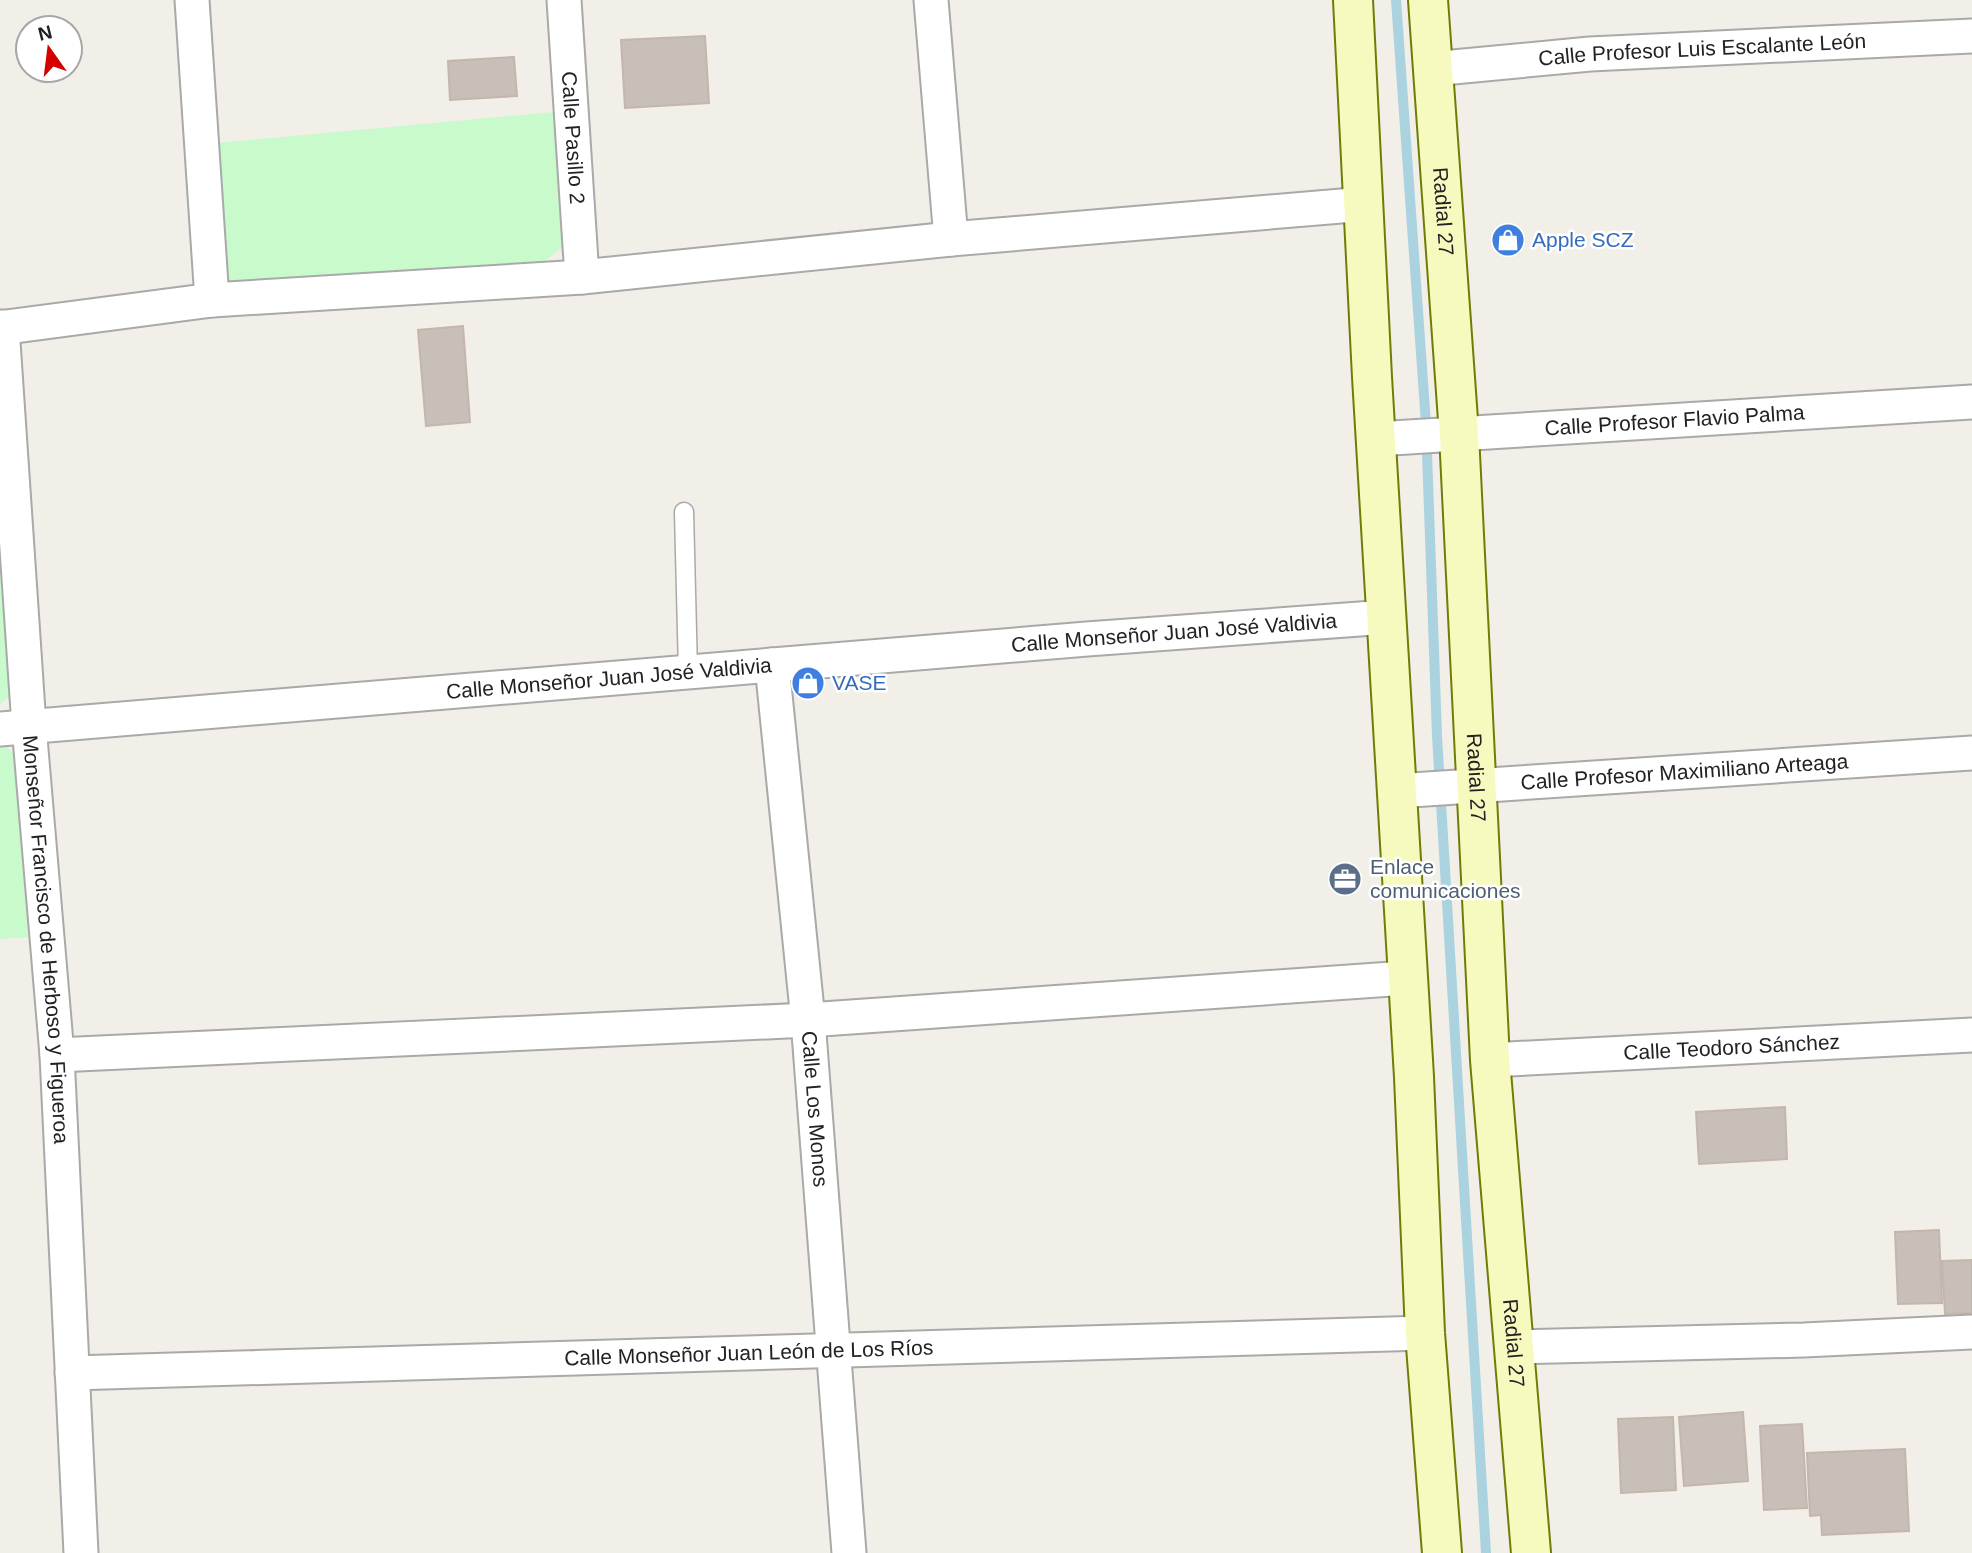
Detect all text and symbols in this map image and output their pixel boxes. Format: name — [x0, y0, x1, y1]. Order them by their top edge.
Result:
north arrow — [14, 14, 84, 84]
text: N — [36, 21, 54, 45]
street label: Calle Profesor Luis Escalante León — [1537, 29, 1867, 70]
street label: Calle Pasillo 2 — [558, 70, 589, 205]
street label: Radial 27 — [1429, 166, 1458, 257]
shop icon: Apple SCZ — [1489, 221, 1527, 259]
place label: Apple SCZ — [1532, 228, 1634, 251]
street label: Calle Profesor Flavio Palma — [1544, 400, 1805, 440]
street label: Calle Monseñor Juan José Valdivia — [1010, 609, 1338, 656]
street label: Calle Monseñor Juan José Valdivia — [445, 653, 773, 703]
shop icon: VASE — [789, 664, 827, 702]
place label: VASE — [832, 671, 886, 694]
street label: Radial 27 — [1463, 733, 1490, 822]
street label: Monseñor Francisco de Herboso y Figueroa — [19, 734, 73, 1145]
street label: Calle Profesor Maximiliano Arteaga — [1520, 749, 1849, 794]
place label: Enlace comunicaciones — [1370, 855, 1521, 902]
office icon: Enlace comunicaciones — [1326, 860, 1364, 898]
street label: Calle Los Monos — [798, 1030, 833, 1188]
street label: Calle Teodoro Sánchez — [1623, 1030, 1841, 1064]
street label: Radial 27 — [1499, 1298, 1529, 1388]
street label: Calle Monseñor Juan León de Los Ríos — [564, 1336, 934, 1369]

